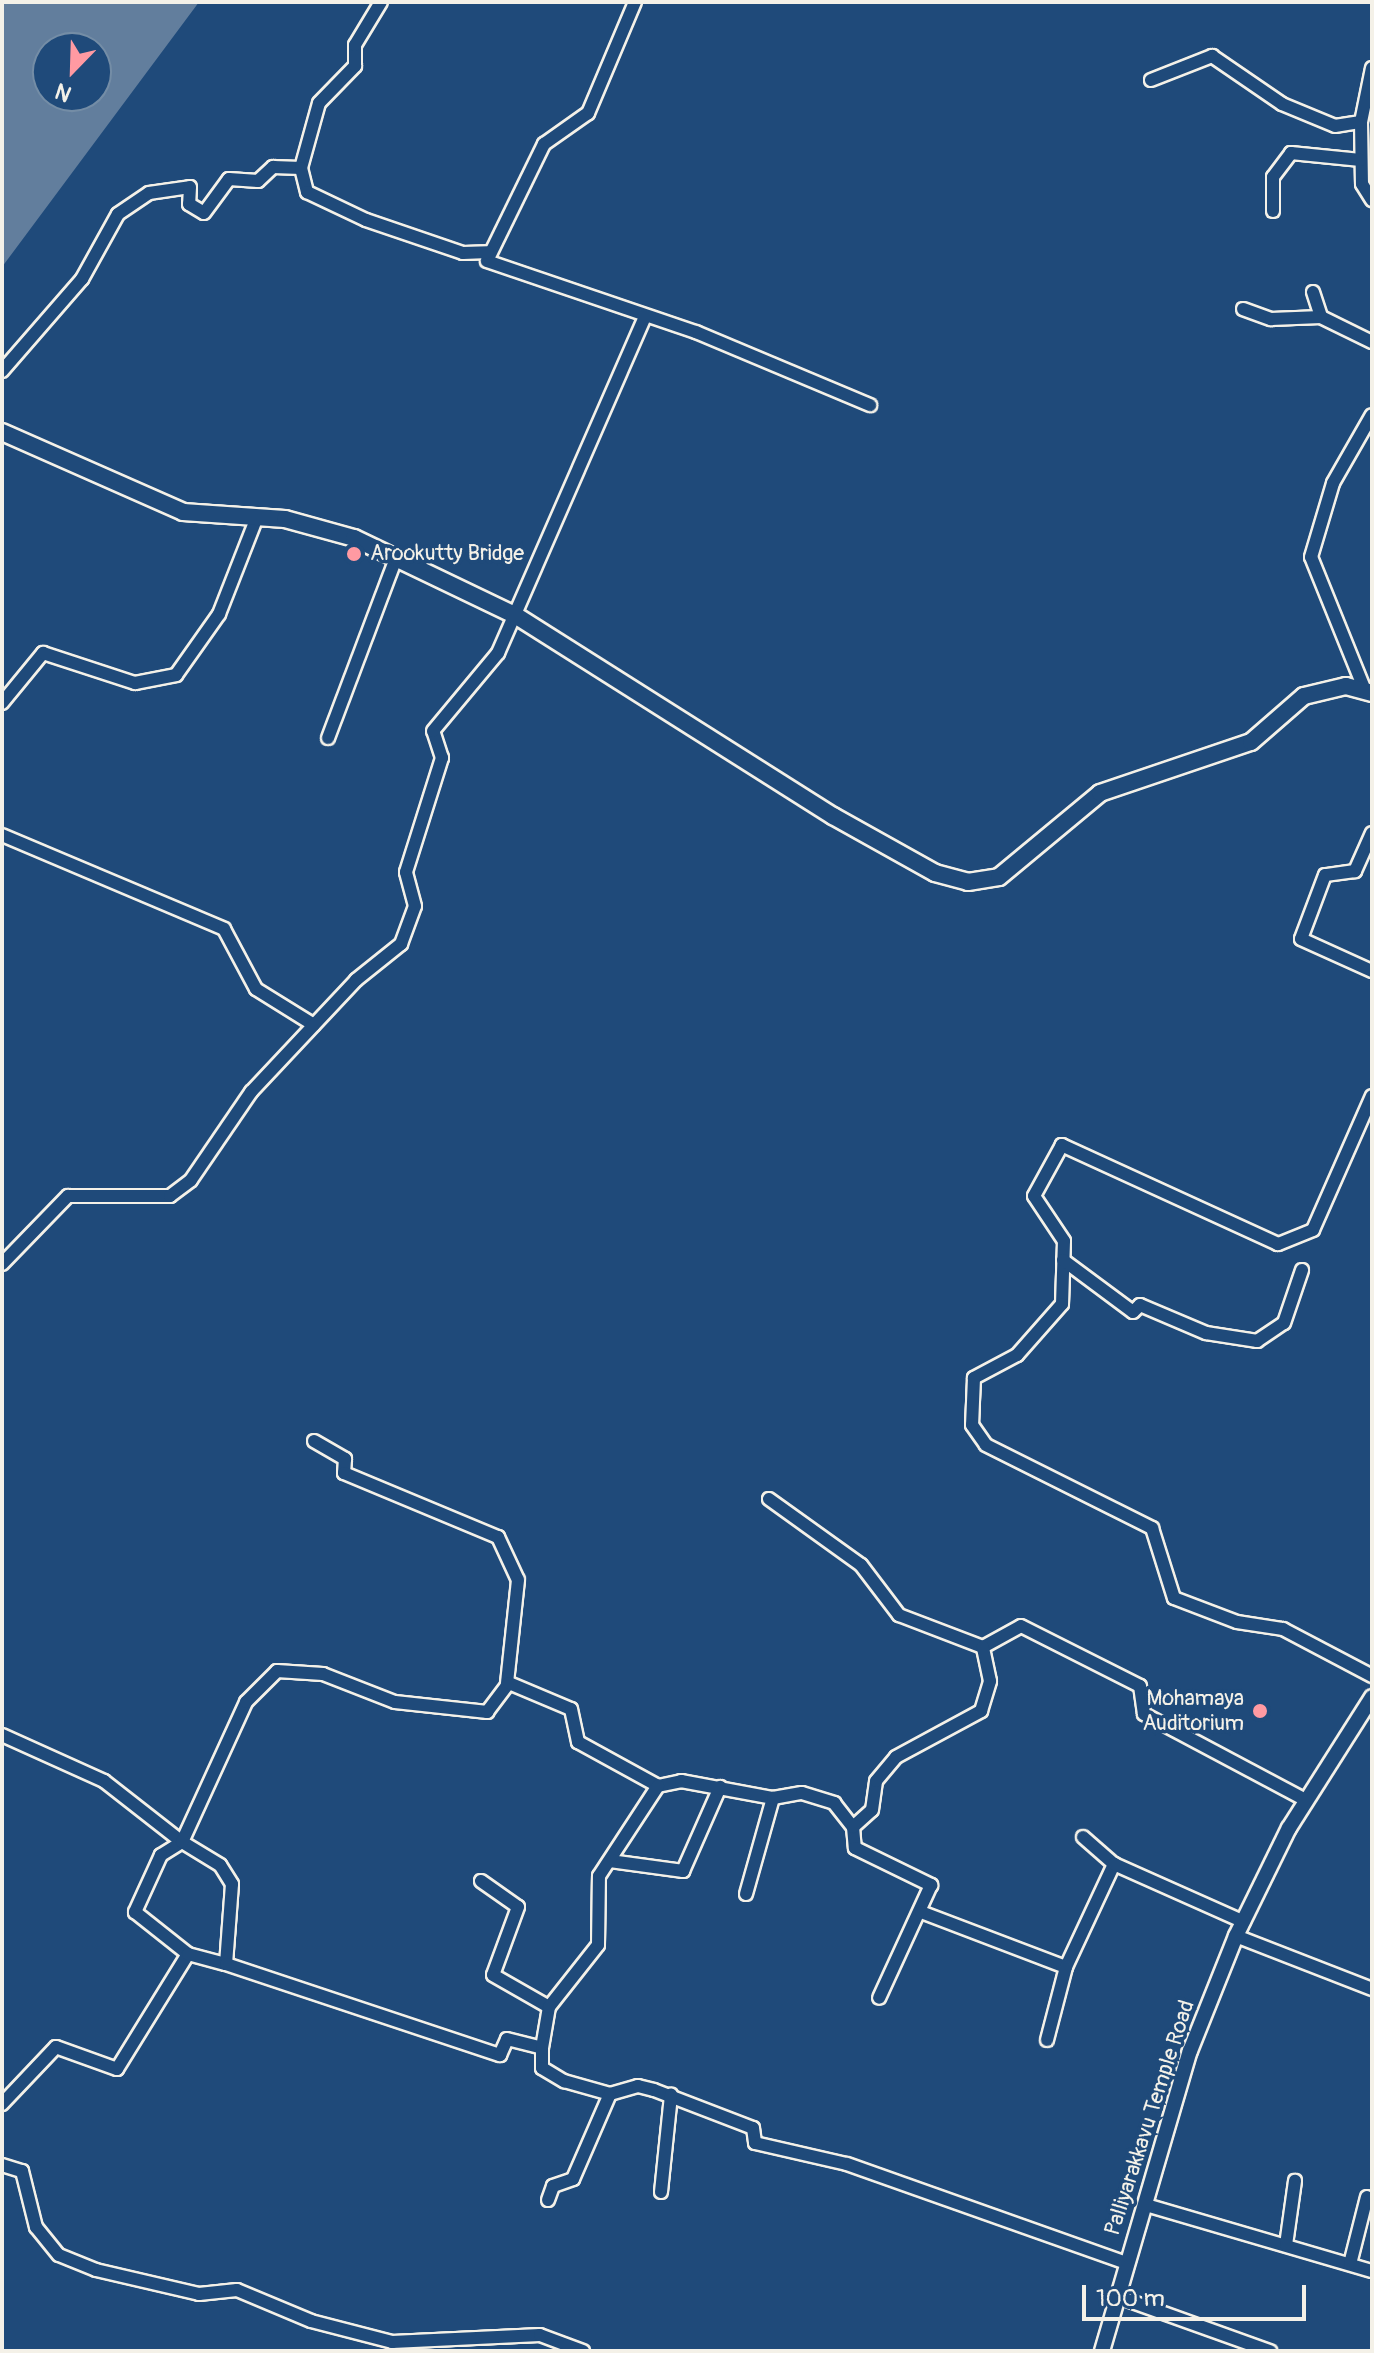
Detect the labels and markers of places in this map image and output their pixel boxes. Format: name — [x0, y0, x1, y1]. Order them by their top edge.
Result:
place label: Arookutty Bridge — [370, 541, 524, 567]
marker: Arookutty Bridge — [345, 545, 363, 563]
place label: Mohamaya Auditorium — [1142, 1685, 1244, 1736]
marker: Mohamaya Auditorium — [1251, 1702, 1269, 1720]

